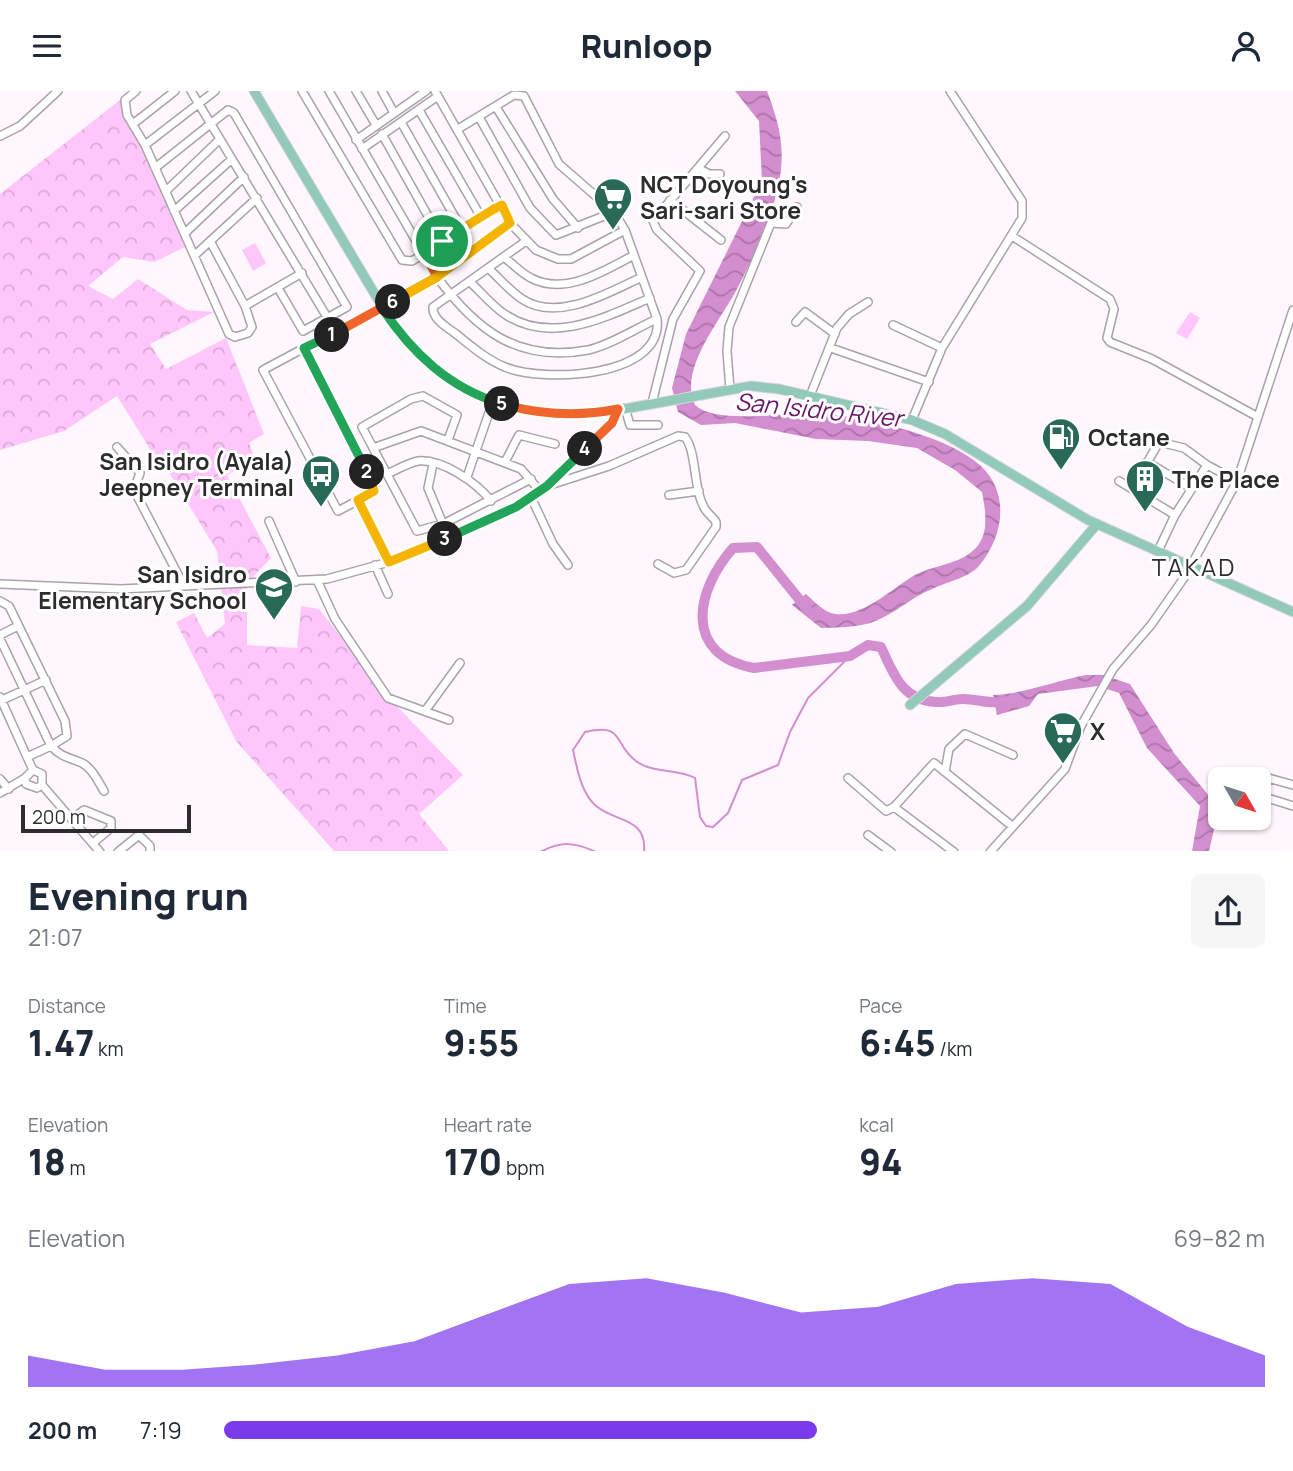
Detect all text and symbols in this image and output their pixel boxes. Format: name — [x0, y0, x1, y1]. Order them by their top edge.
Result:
text: Runloop — [581, 24, 712, 68]
icon: menu — [28, 27, 66, 65]
icon: person — [1227, 27, 1265, 65]
place label: NCT Doyoung's Sari-sari Store — [640, 168, 807, 226]
supermarket icon: NCT Doyoung's Sari-sari Store — [592, 176, 634, 231]
pin — [412, 211, 472, 271]
icon: arrive — [423, 222, 461, 260]
pin: 6 — [376, 285, 410, 319]
text: 6 — [387, 288, 398, 314]
pin: 1 — [314, 317, 350, 353]
text: 1 — [327, 321, 336, 347]
water label: San Isidro River — [734, 384, 907, 435]
pin: 5 — [484, 387, 520, 421]
text: 5 — [496, 390, 507, 416]
fuel station icon: Octane — [1040, 416, 1082, 471]
place label: Octane — [1088, 421, 1170, 453]
pin: 4 — [568, 431, 602, 467]
text: 4 — [579, 435, 590, 461]
place label: San Isidro (Ayala) Jeepney Terminal — [99, 445, 294, 503]
bus stop icon: San Isidro (Ayala) Jeepney Terminal — [300, 453, 342, 508]
pin: 2 — [350, 455, 384, 489]
text: 2 — [361, 458, 372, 484]
building icon: The Place — [1124, 458, 1166, 513]
place label: The Place — [1172, 463, 1280, 495]
pin: 3 — [428, 521, 462, 557]
text: 3 — [439, 525, 450, 551]
district label: TAKAD — [1152, 550, 1236, 583]
place label: San Isidro Elementary School — [38, 558, 247, 616]
school or university icon: San Isidro Elementary School — [253, 566, 295, 621]
supermarket icon: X — [1042, 710, 1084, 765]
place label: X — [1090, 715, 1105, 747]
north arrow — [1208, 767, 1270, 829]
map controls — [1208, 767, 1271, 830]
scale bar — [21, 803, 191, 834]
text: 200 m — [32, 804, 86, 830]
text: Evening run — [28, 869, 249, 921]
button: share — [1191, 874, 1265, 948]
text: 21:07 — [28, 921, 83, 953]
text: Distance — [28, 993, 106, 1019]
text: Time — [444, 993, 487, 1019]
text: Pace — [859, 993, 902, 1019]
text: 1.47 — [28, 1019, 94, 1067]
text: 9:55 — [444, 1019, 519, 1067]
text: 6:45 — [859, 1019, 936, 1067]
text: km — [94, 1036, 124, 1062]
text: /km — [936, 1036, 972, 1062]
text: Elevation — [28, 1112, 108, 1138]
text: Heart rate — [444, 1112, 532, 1138]
text: kcal — [859, 1112, 894, 1138]
text: 18 — [28, 1138, 66, 1186]
text: 170 — [444, 1138, 502, 1186]
text: 94 — [859, 1138, 903, 1186]
text: m — [66, 1155, 86, 1181]
text: bpm — [502, 1155, 545, 1181]
text: Elevation — [28, 1222, 125, 1254]
text: 69–82 m — [1174, 1222, 1265, 1254]
text: 200 m — [28, 1414, 97, 1446]
text: 7:19 — [140, 1414, 182, 1446]

